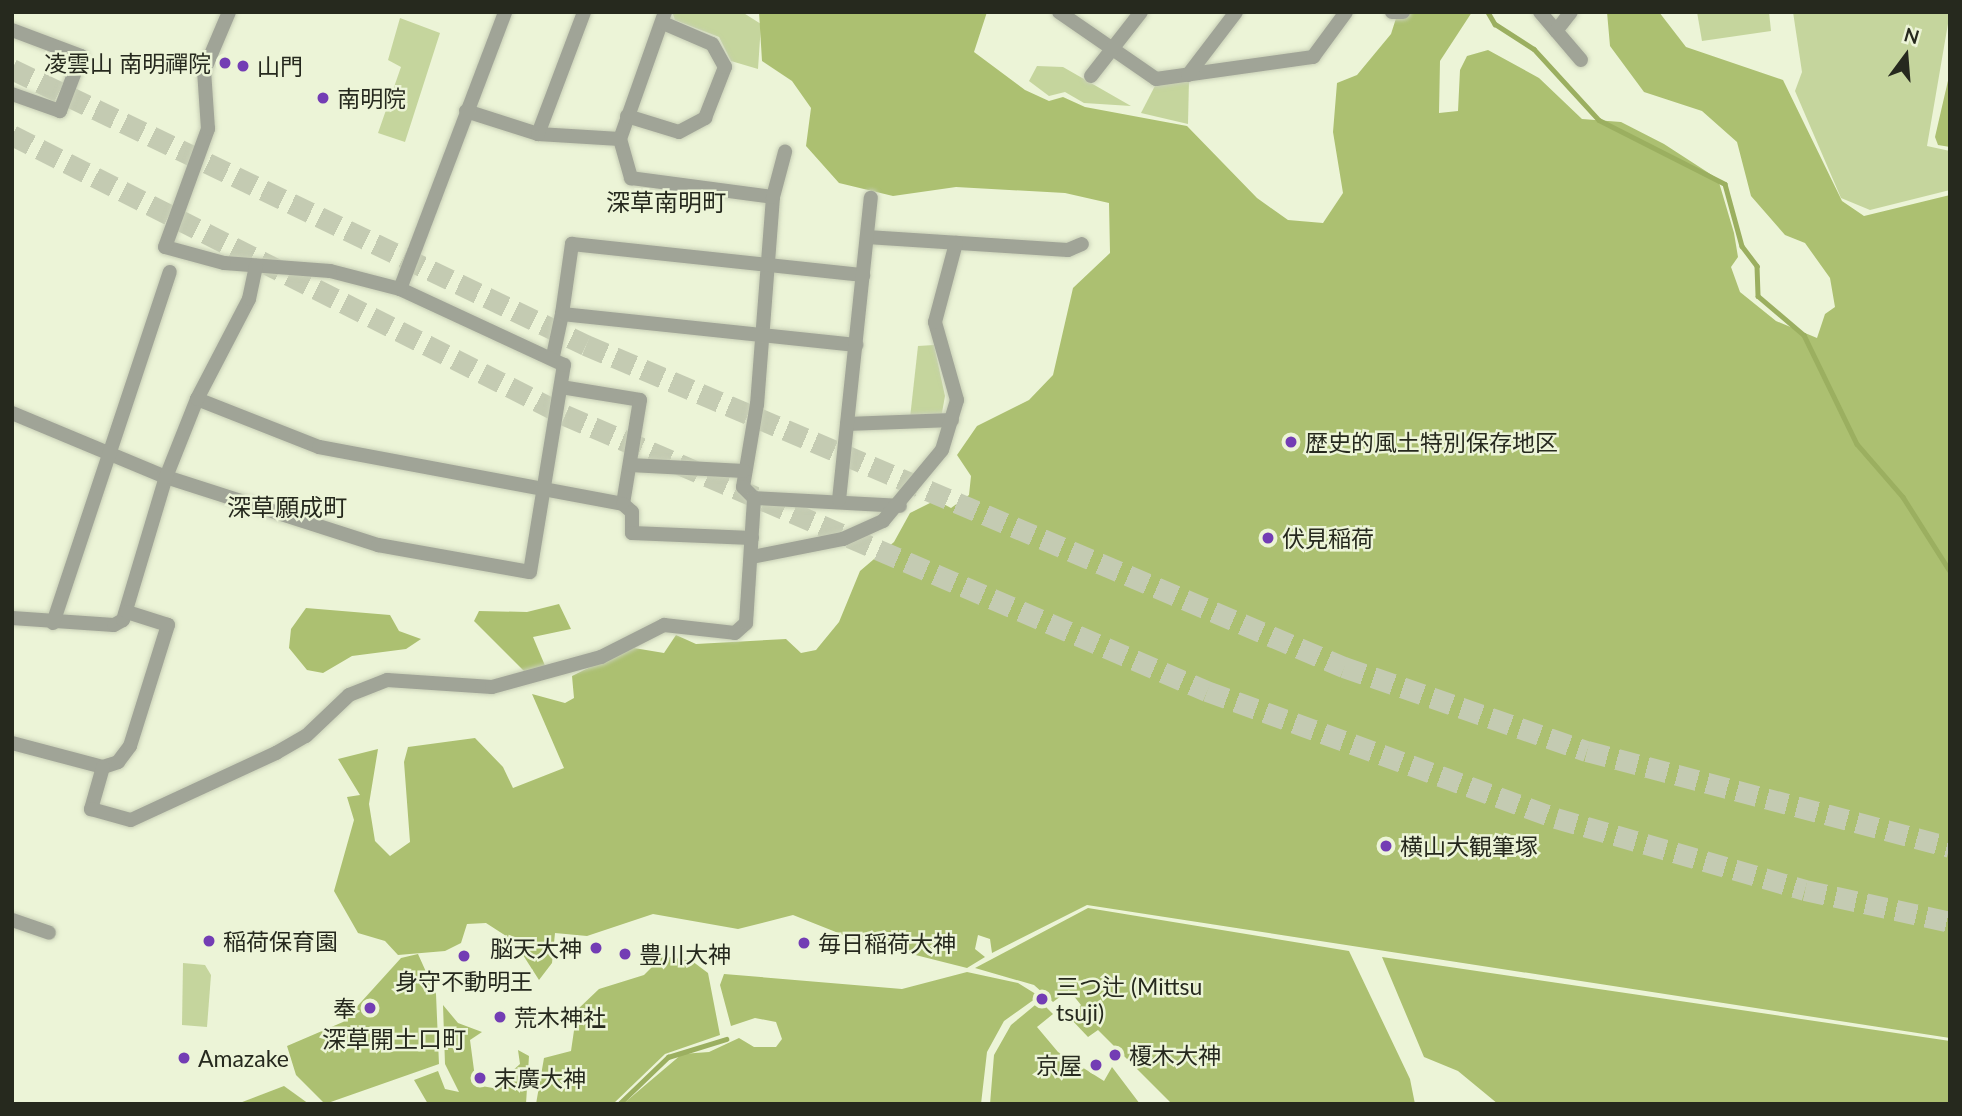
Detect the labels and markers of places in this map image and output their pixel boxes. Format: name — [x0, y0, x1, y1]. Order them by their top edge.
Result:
place label: 凌雲山 南明禪院 — [44, 49, 211, 77]
place label: 山門 — [257, 52, 303, 80]
marker: 凌雲山 南明禪院 — [217, 55, 233, 71]
marker: 山門 — [235, 58, 251, 74]
place label: 南明院 — [337, 84, 406, 112]
marker: 南明院 — [315, 90, 331, 106]
place label: 歴史的風土特別保存地区 — [1305, 428, 1558, 456]
marker: 歴史的風土特別保存地区 — [1283, 434, 1299, 450]
place label: 伏見稲荷 — [1282, 524, 1374, 552]
marker: 伏見稲荷 — [1260, 530, 1276, 546]
place label: 横山大観筆塚 — [1400, 832, 1538, 860]
marker: 横山大観筆塚 — [1378, 838, 1394, 854]
place label: 稲荷保育園 — [223, 927, 338, 955]
place label: 毎日稲荷大神 — [818, 929, 956, 957]
marker: 稲荷保育園 — [201, 933, 217, 949]
place label: 脳天大神 — [490, 934, 582, 962]
marker: 毎日稲荷大神 — [796, 935, 812, 951]
marker: 脳天大神 — [588, 940, 604, 956]
place label: 豊川大神 — [639, 940, 731, 968]
marker: 豊川大神 — [617, 946, 633, 962]
marker: 身守不動明王 — [456, 948, 472, 964]
place label: 身守不動明王 — [395, 967, 533, 995]
place label: 三つ辻 (Mittsu tsuji) — [1056, 972, 1202, 1026]
marker: 三つ辻 (Mittsu tsuji) — [1034, 991, 1050, 1007]
place label: 奉 — [333, 994, 356, 1022]
marker: 奉 — [362, 1000, 378, 1016]
place label: 荒木神社 — [514, 1003, 606, 1031]
marker: 荒木神社 — [492, 1009, 508, 1025]
place label: 榎木大神 — [1129, 1041, 1221, 1069]
place label: Amazake — [198, 1044, 289, 1072]
marker: 榎木大神 — [1107, 1047, 1123, 1063]
marker: Amazake — [176, 1050, 192, 1066]
place label: 京屋 — [1036, 1051, 1082, 1079]
marker: 京屋 — [1088, 1057, 1104, 1073]
place label: 末廣大神 — [494, 1064, 586, 1092]
marker: 末廣大神 — [472, 1070, 488, 1086]

